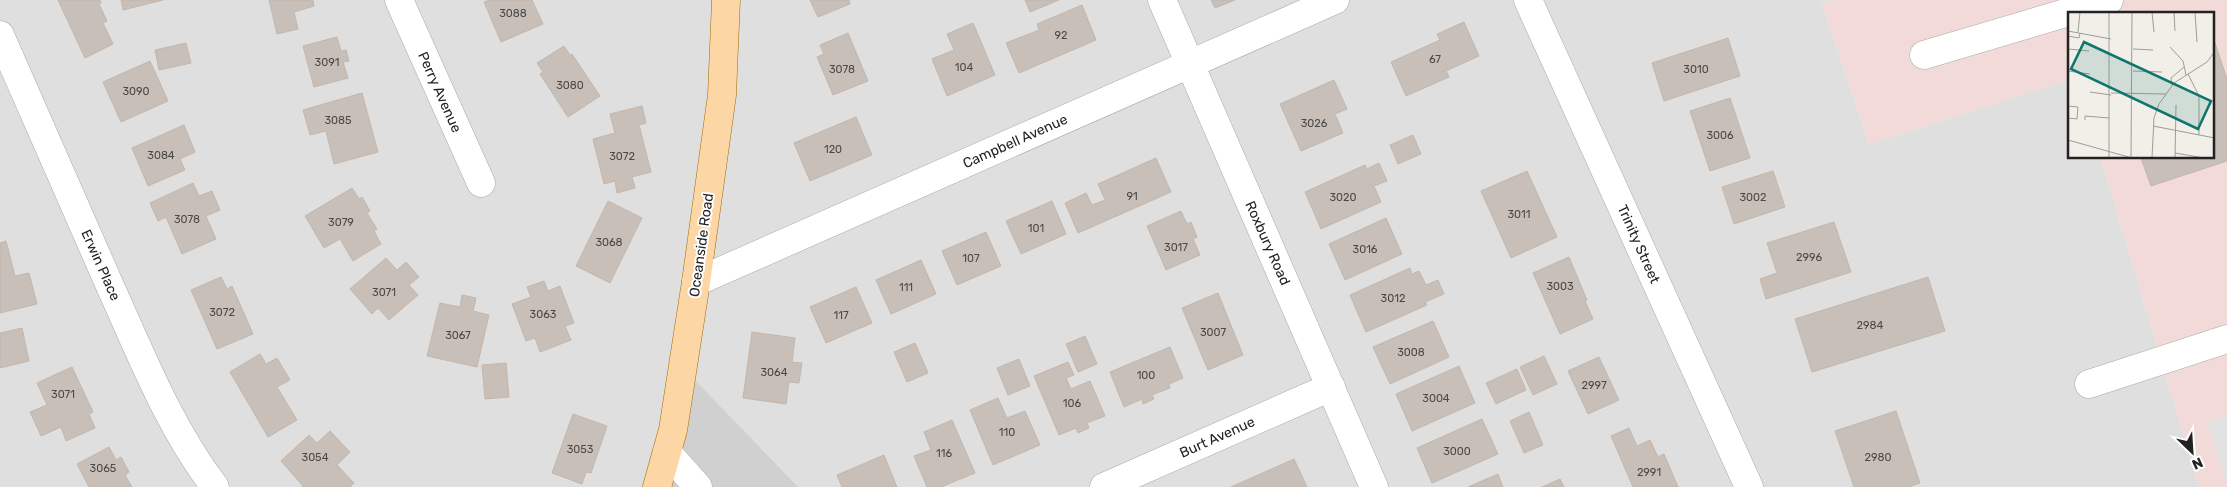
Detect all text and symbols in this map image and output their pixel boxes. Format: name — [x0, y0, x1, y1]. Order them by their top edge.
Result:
house number: 3088 — [499, 7, 527, 20]
inset map — [2068, 12, 2214, 159]
house number: 92 — [1055, 29, 1067, 42]
street label: Perry Avenue — [414, 49, 465, 135]
house number: 67 — [1429, 53, 1441, 66]
house number: 3091 — [315, 56, 339, 69]
house number: 104 — [955, 61, 973, 74]
house number: 3078 — [829, 63, 855, 76]
house number: 3010 — [1683, 63, 1709, 76]
house number: 3080 — [556, 79, 584, 92]
house number: 3090 — [122, 85, 150, 98]
street label: Campbell Avenue — [960, 111, 1070, 172]
house number: 3085 — [324, 114, 352, 127]
house number: 3026 — [1301, 117, 1328, 130]
house number: 3006 — [1706, 129, 1734, 142]
house number: 120 — [824, 143, 842, 156]
house number: 3084 — [147, 149, 175, 162]
house number: 3072 — [609, 150, 635, 163]
house number: 91 — [1126, 190, 1138, 203]
house number: 3020 — [1329, 191, 1357, 204]
house number: 3002 — [1739, 191, 1767, 204]
street label: Oceanside Road — [686, 192, 717, 298]
street label: Roxbury Road — [1241, 198, 1294, 288]
street label: Trinity Street — [1614, 202, 1664, 287]
house number: 3011 — [1507, 208, 1531, 221]
house number: 3078 — [174, 213, 200, 226]
house number: 3079 — [328, 216, 354, 229]
house number: 101 — [1028, 222, 1044, 235]
street label: Erwin Place — [77, 227, 124, 304]
house number: 3068 — [595, 236, 623, 249]
house number: 3017 — [1164, 241, 1188, 254]
house number: 3016 — [1353, 243, 1378, 256]
house number: 2996 — [1796, 251, 1822, 264]
house number: 107 — [962, 252, 980, 265]
house number: 3003 — [1546, 280, 1574, 293]
house number: 111 — [899, 281, 913, 294]
house number: 3071 — [372, 286, 396, 299]
house number: 3012 — [1381, 292, 1405, 305]
house number: 3072 — [209, 306, 235, 319]
house number: 3063 — [530, 308, 557, 321]
house number: 117 — [833, 309, 849, 322]
house number: 2984 — [1857, 319, 1884, 332]
house number: 3007 — [1200, 326, 1226, 339]
house number: 3067 — [445, 329, 471, 342]
house number: 3008 — [1397, 346, 1425, 359]
house number: 3064 — [760, 366, 788, 379]
house number: 100 — [1137, 369, 1155, 382]
house number: 2997 — [1581, 379, 1607, 392]
house number: 3071 — [51, 388, 75, 401]
house number: 3004 — [1422, 392, 1450, 405]
house number: 106 — [1063, 397, 1082, 410]
street label: Burt Avenue — [1177, 413, 1258, 462]
house number: 110 — [999, 426, 1015, 439]
north arrow — [2167, 427, 2217, 477]
house number: 3053 — [567, 443, 594, 456]
house number: 3000 — [1443, 445, 1471, 458]
house number: 116 — [936, 447, 952, 460]
house number: 3054 — [302, 451, 329, 464]
house number: 2980 — [1865, 451, 1891, 464]
text: N — [2189, 453, 2205, 473]
house number: 3065 — [90, 462, 117, 475]
house number: 2991 — [1637, 466, 1661, 479]

